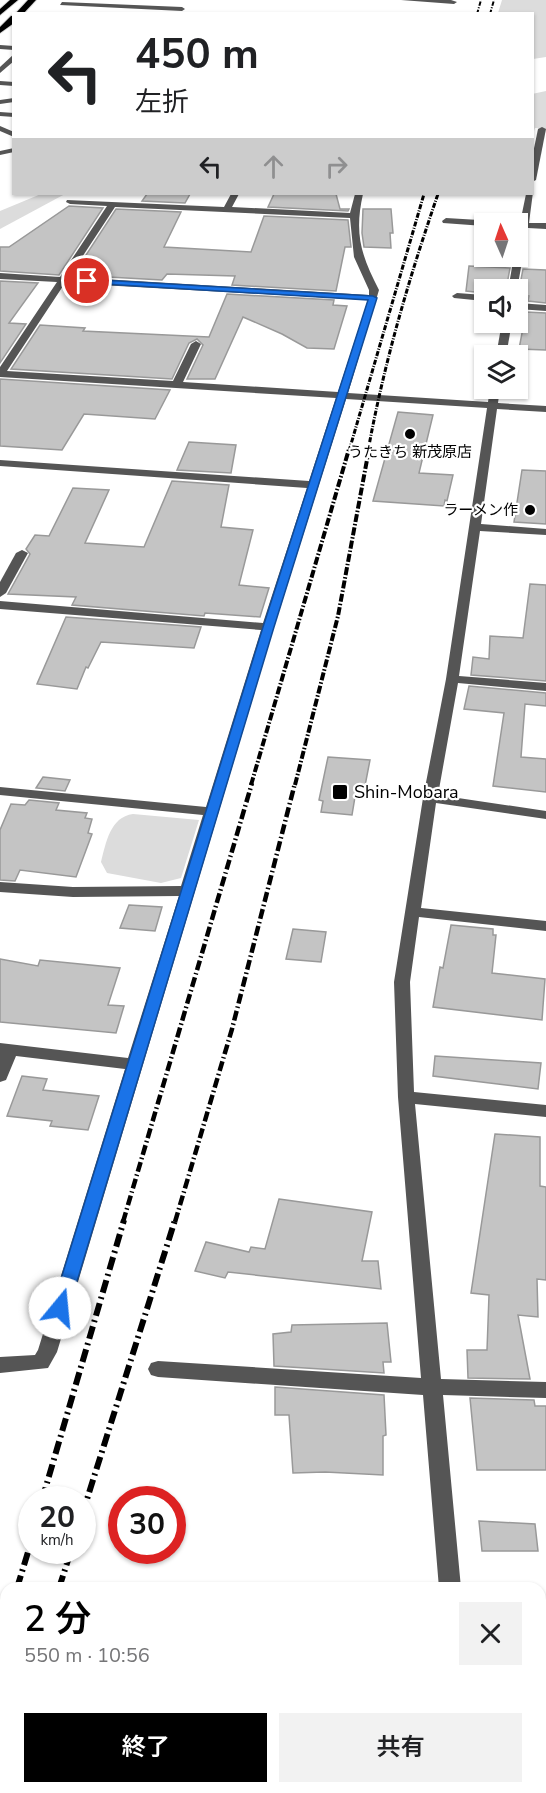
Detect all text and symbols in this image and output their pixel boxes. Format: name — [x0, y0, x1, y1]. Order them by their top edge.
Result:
text: 450 m — [135, 26, 259, 83]
icon: left — [36, 36, 114, 114]
text: 左折 — [135, 84, 189, 121]
icon: left — [194, 150, 227, 183]
icon: ahead — [257, 150, 290, 183]
icon: right — [320, 150, 353, 183]
north arrow — [474, 213, 528, 267]
map controls — [474, 213, 528, 399]
pin — [61, 255, 112, 306]
icon: arrive — [70, 264, 103, 297]
button: sound — [474, 279, 528, 333]
button: layers — [474, 345, 528, 399]
marker: うたきち 新茂原店 — [403, 427, 417, 441]
place label: うたきち 新茂原店 — [348, 442, 472, 462]
place label: ラーメン作 — [444, 500, 518, 520]
marker: ラーメン作 — [523, 503, 537, 517]
place label: Shin-Mobara — [354, 780, 459, 804]
marker: Shin-Mobara — [331, 783, 349, 801]
position arrow — [28, 1276, 92, 1340]
speed limit sign: 30 — [108, 1486, 186, 1564]
text: 20 — [39, 1497, 75, 1538]
text: km/h — [40, 1530, 74, 1550]
text: 2 分 — [24, 1595, 91, 1644]
button: close — [459, 1602, 522, 1665]
text: 550 m · 10:56 — [24, 1642, 150, 1669]
button: 終了 — [24, 1713, 267, 1782]
button: 共有 — [279, 1713, 522, 1782]

